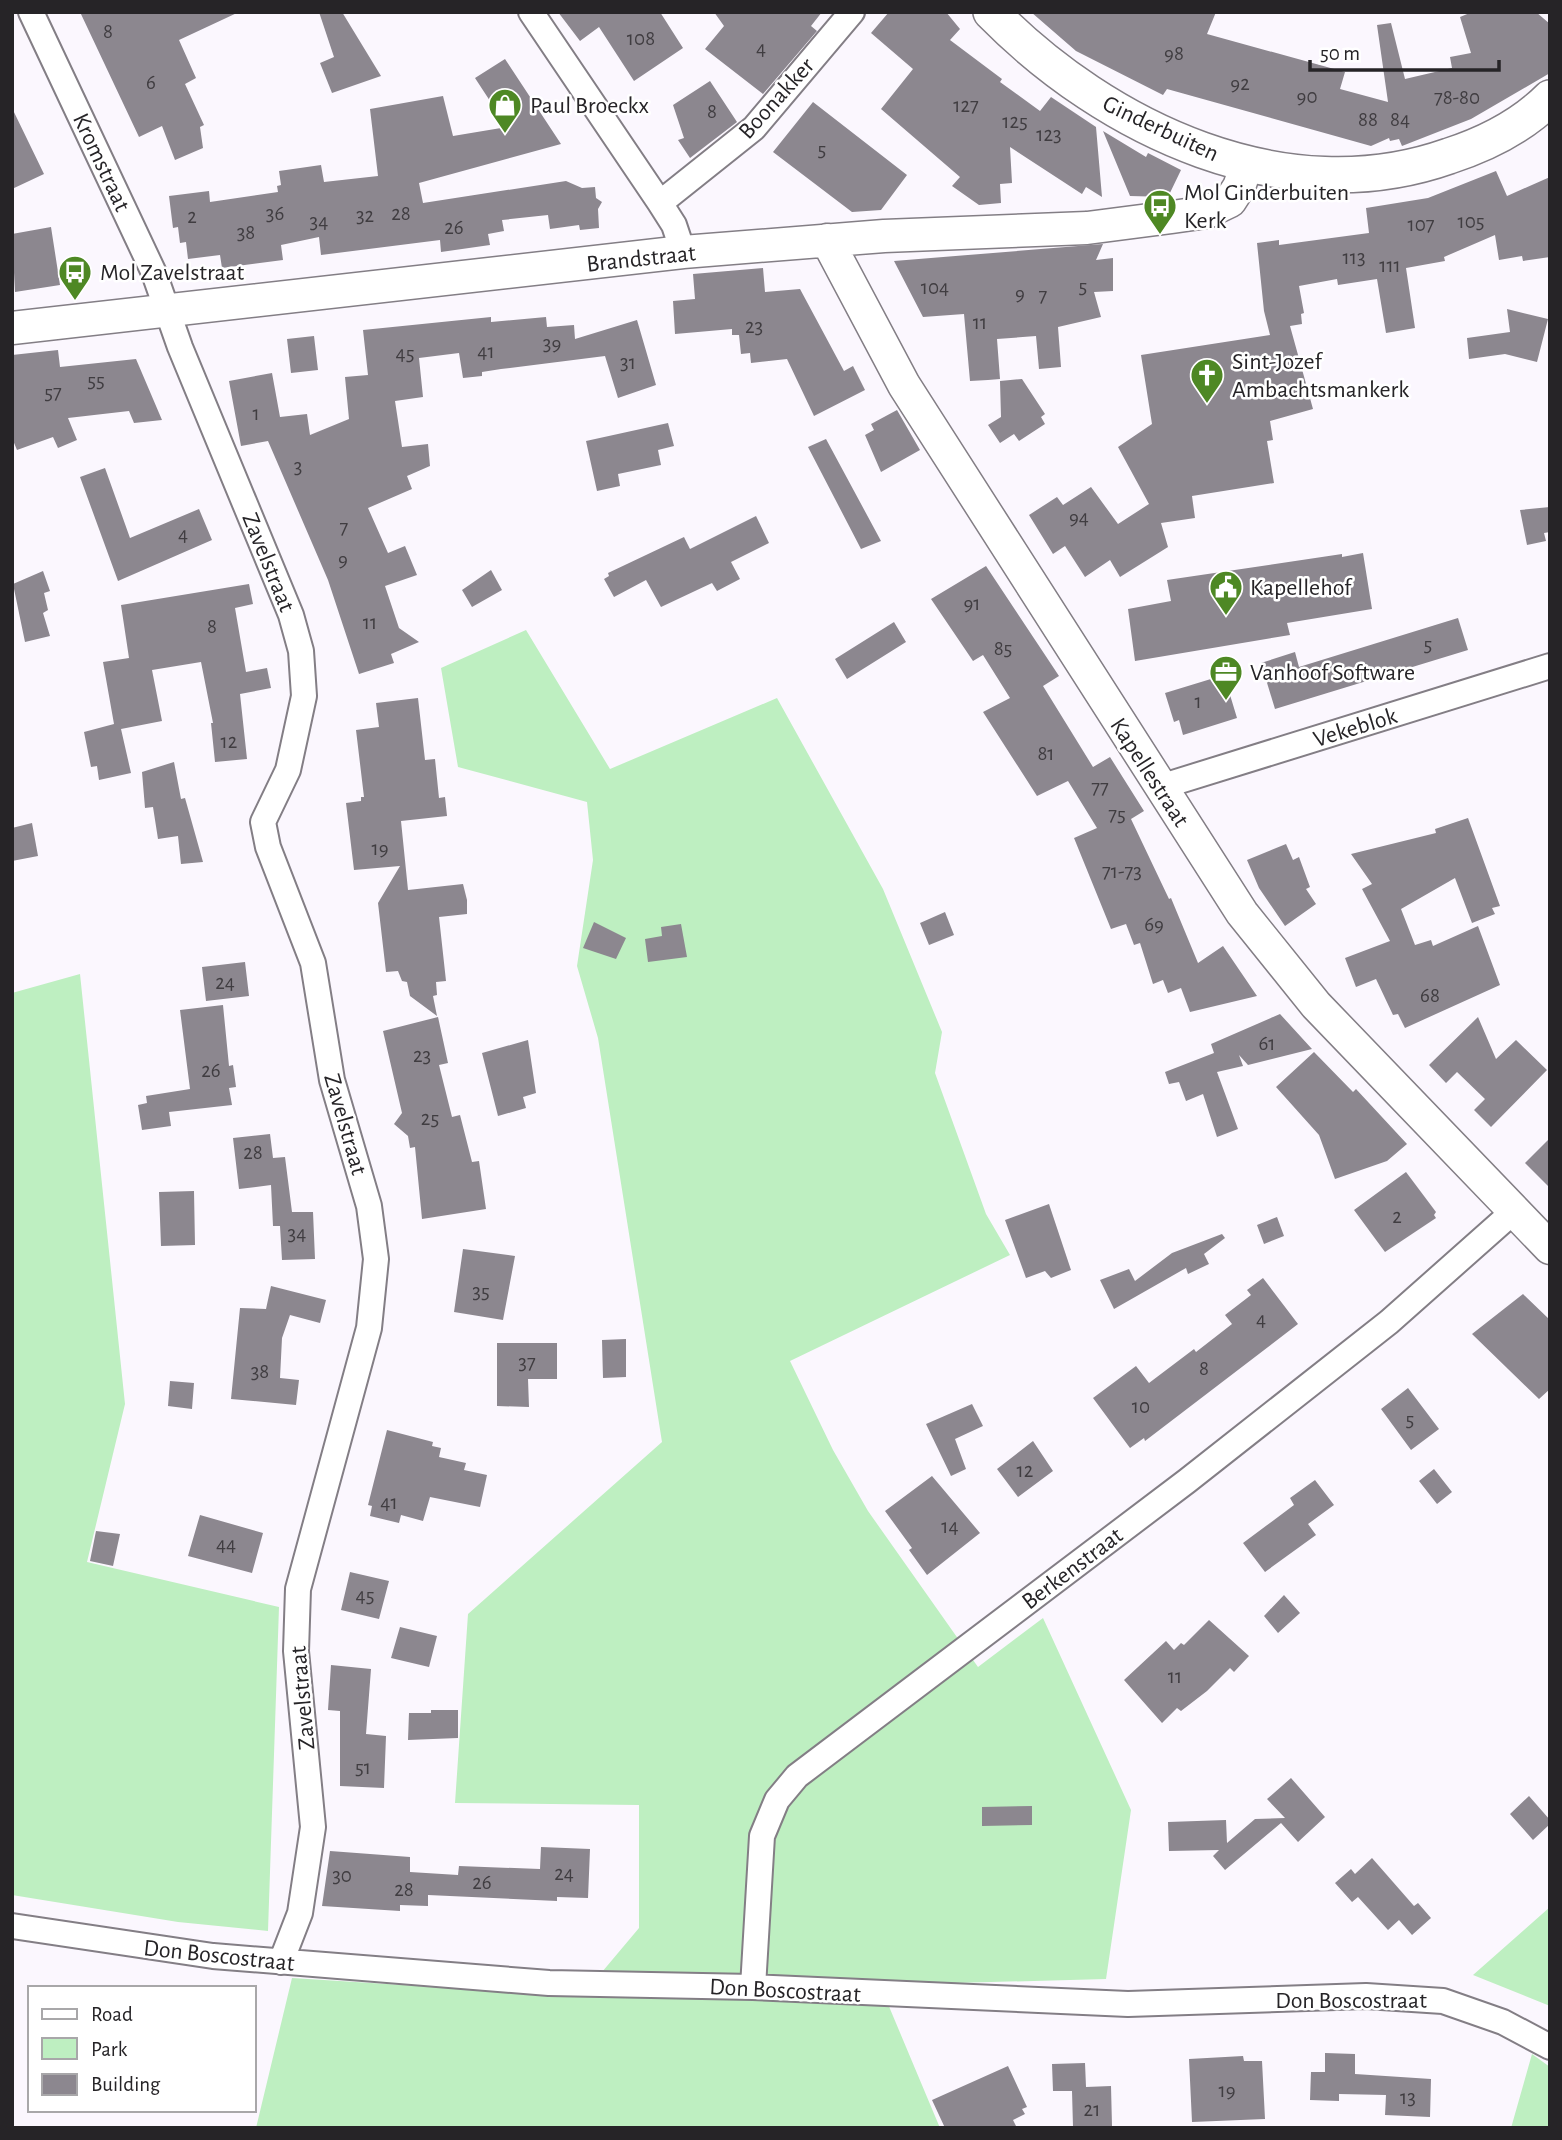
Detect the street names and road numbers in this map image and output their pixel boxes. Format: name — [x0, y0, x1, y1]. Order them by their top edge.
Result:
street label: Boonakker — [734, 53, 819, 144]
street label: Ginderbuiten — [1099, 92, 1222, 166]
street label: Kromstraat — [68, 110, 134, 215]
street label: Brandstraat — [585, 241, 697, 277]
street label: Zavelstraat — [237, 510, 299, 615]
street label: Vekeblok — [1311, 704, 1400, 752]
street label: Kapellestraat — [1105, 714, 1193, 831]
street label: Zavelstraat — [319, 1071, 371, 1178]
street label: Berkenstraat — [1018, 1523, 1128, 1614]
street label: Zavelstraat — [286, 1645, 319, 1751]
street label: Don Boscostraat — [142, 1936, 296, 1976]
street label: Don Boscostraat — [709, 1975, 862, 2007]
street label: Don Boscostraat — [1275, 1989, 1427, 2013]

